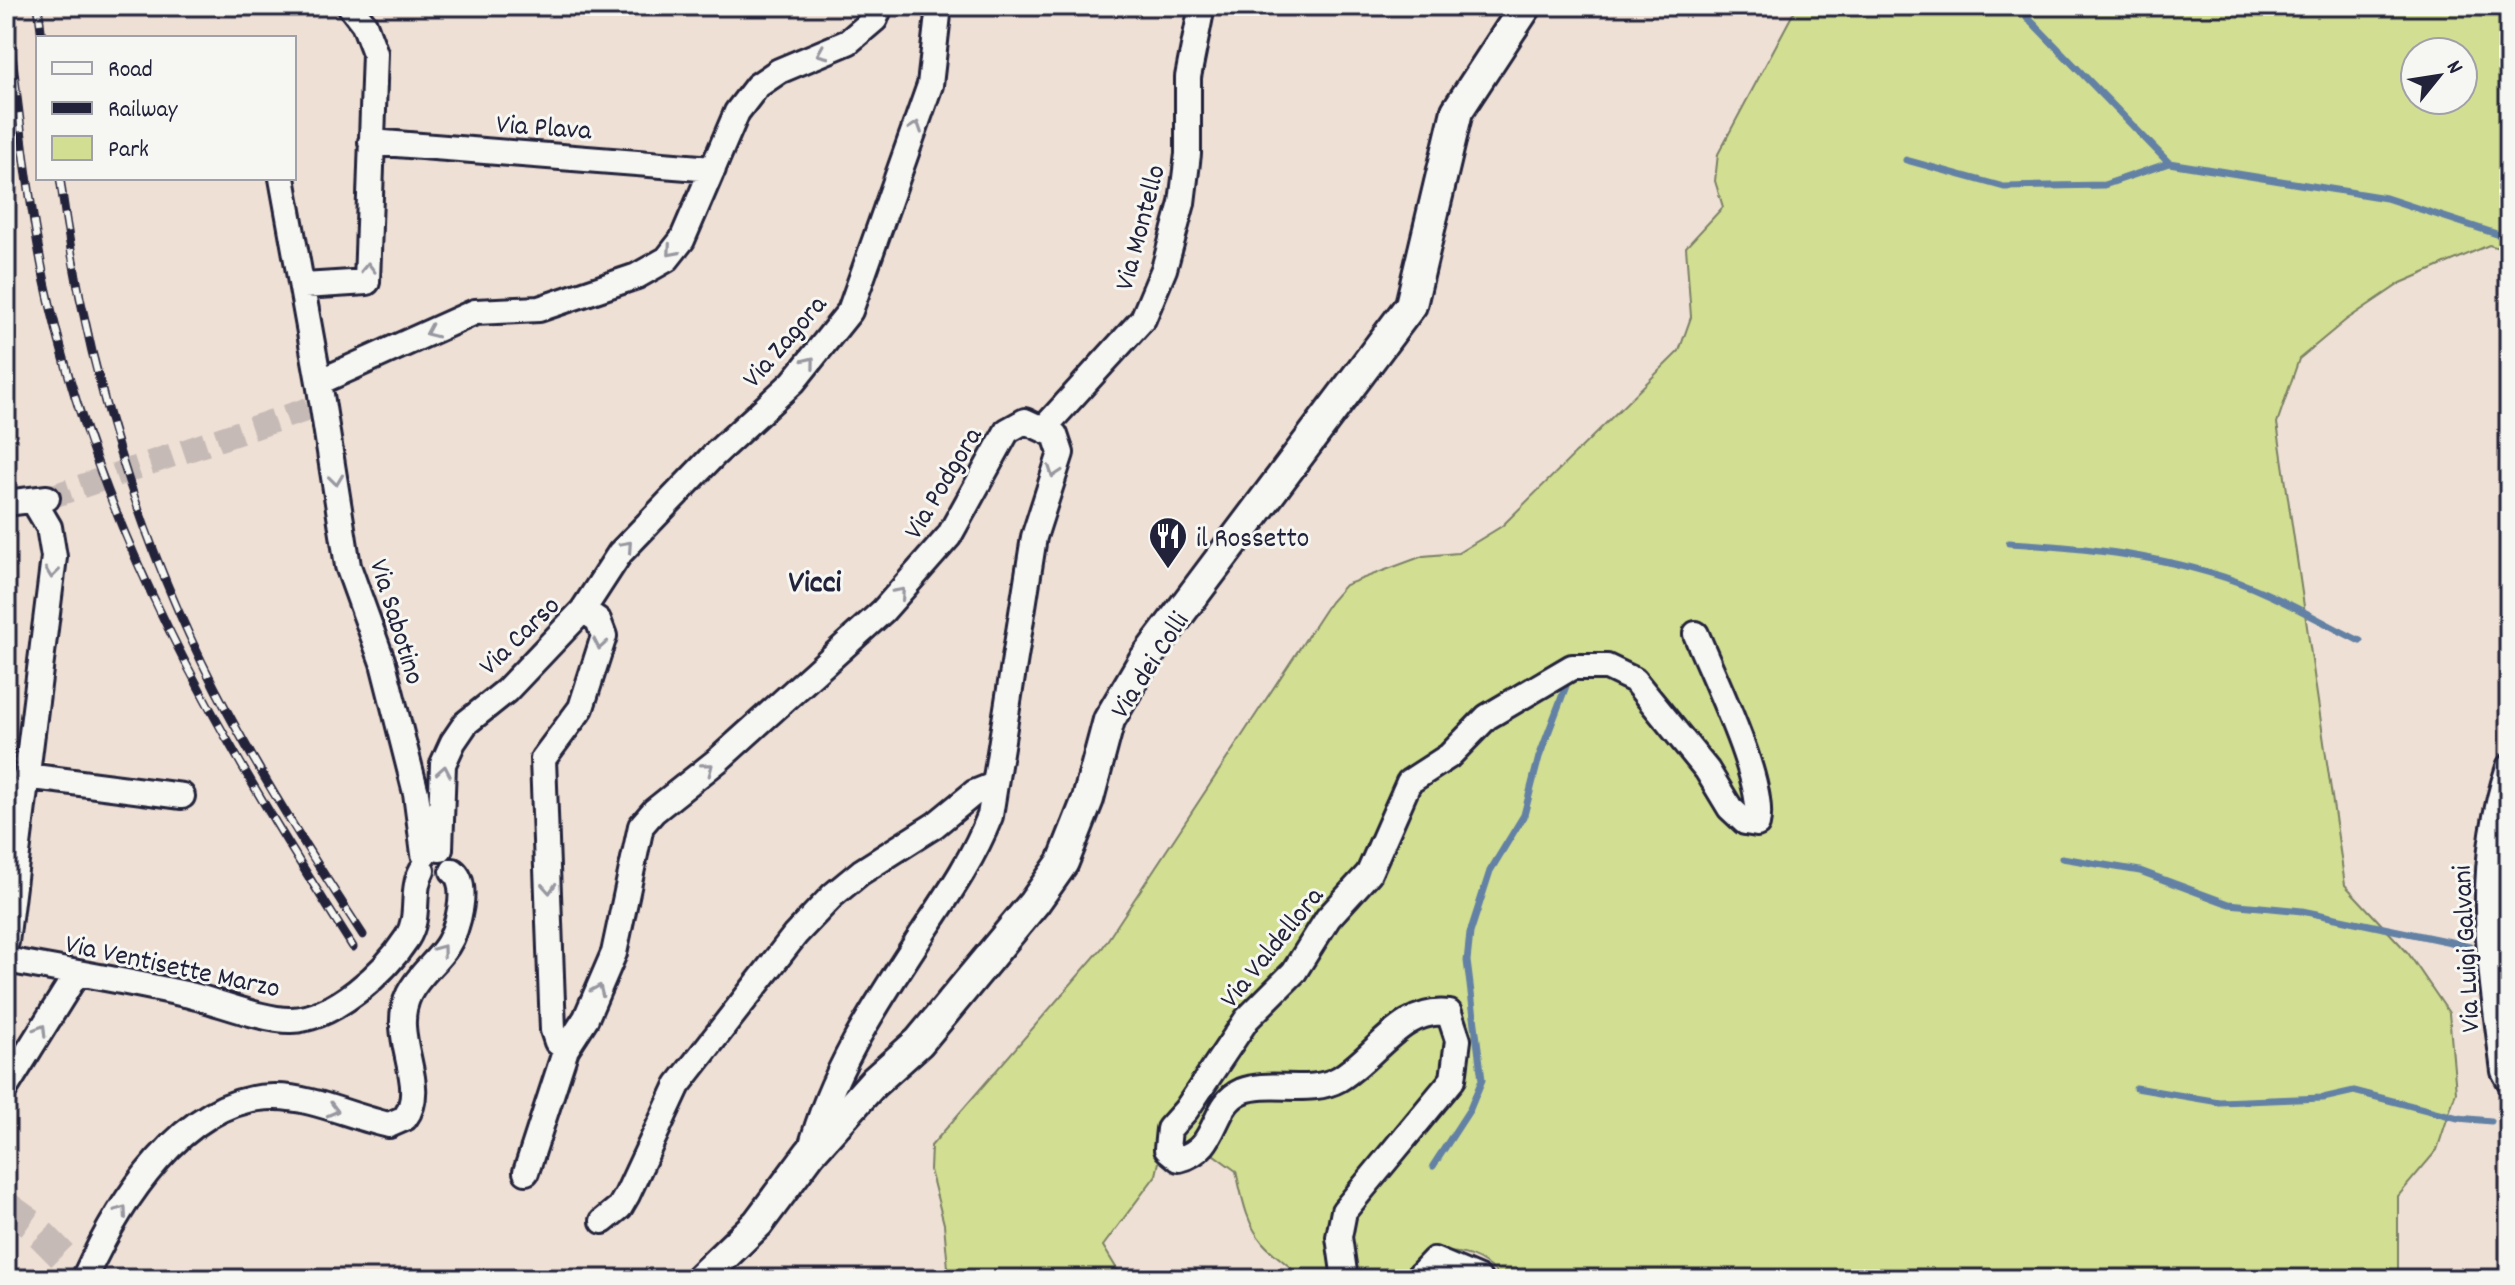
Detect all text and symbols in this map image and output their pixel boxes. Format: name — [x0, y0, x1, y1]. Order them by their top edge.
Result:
legend — [36, 36, 296, 180]
north arrow — [2399, 36, 2479, 116]
one-way arrow — [816, 44, 830, 60]
text: Road — [108, 54, 153, 88]
text: N — [2437, 55, 2469, 80]
text: Railway — [108, 94, 179, 128]
street label: Via Plava — [495, 107, 594, 153]
one-way arrow — [906, 121, 922, 135]
text: Park — [108, 134, 149, 168]
street label: Via Montello — [1107, 161, 1179, 295]
one-way arrow — [667, 242, 682, 257]
one-way arrow — [359, 261, 376, 274]
street label: Via Zagora — [735, 287, 839, 399]
one-way arrow — [424, 322, 439, 338]
one-way arrow — [800, 357, 815, 371]
street label: Via Podgora — [896, 420, 995, 548]
one-way arrow — [1048, 464, 1064, 478]
one-way arrow — [327, 474, 344, 487]
restaurant icon: il Rossetto — [1147, 515, 1189, 570]
place label: il Rossetto — [1196, 521, 1309, 561]
one-way arrow — [618, 541, 632, 555]
street label: Via Sabotino — [356, 555, 432, 690]
district label: Vicci — [789, 562, 842, 608]
one-way arrow — [44, 566, 61, 580]
one-way arrow — [890, 587, 905, 602]
street label: Via Carso — [472, 589, 571, 687]
street label: Via dei Colli — [1103, 606, 1202, 728]
one-way arrow — [592, 637, 609, 650]
one-way arrow — [699, 763, 713, 778]
one-way arrow — [434, 764, 451, 778]
street label: Via Luigi Galvani — [2445, 864, 2493, 1033]
street label: Via Valdellora — [1212, 879, 1336, 1019]
one-way arrow — [540, 882, 557, 895]
street label: Via Ventisette Marzo — [61, 927, 283, 1011]
one-way arrow — [432, 944, 446, 959]
one-way arrow — [588, 984, 604, 999]
one-way arrow — [32, 1024, 47, 1039]
one-way arrow — [325, 1101, 339, 1118]
one-way arrow — [112, 1206, 127, 1220]

